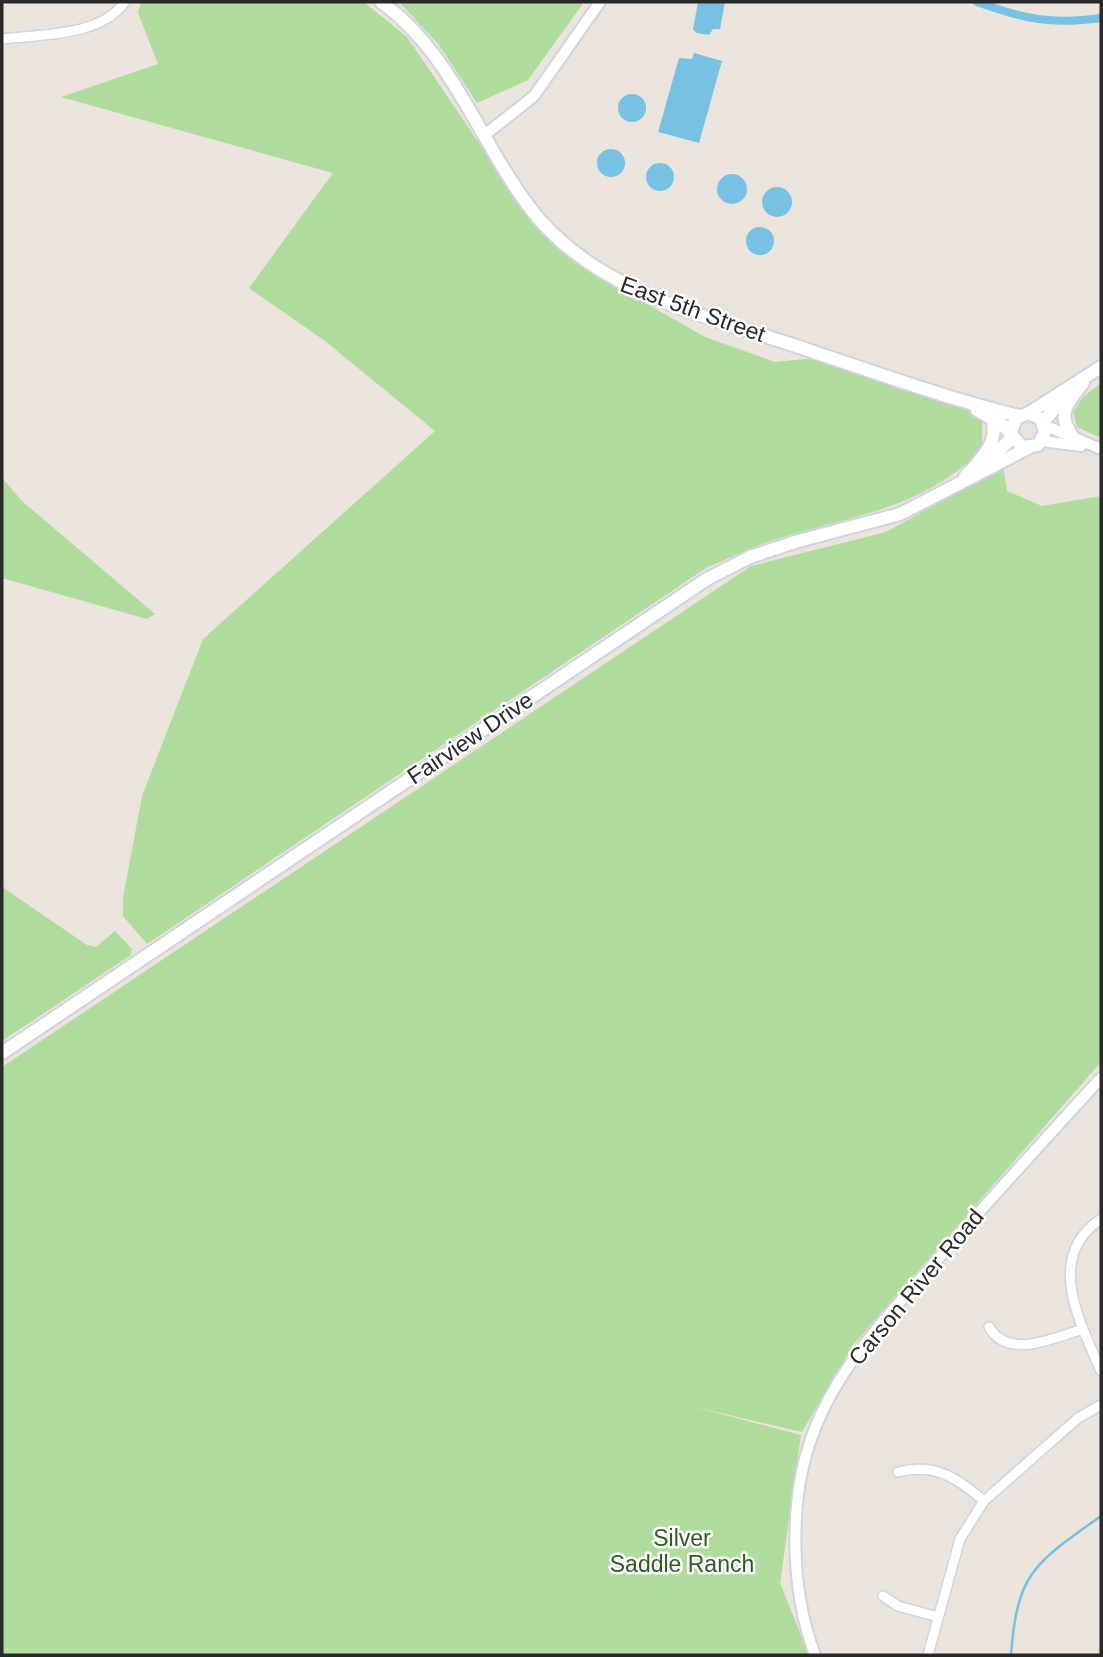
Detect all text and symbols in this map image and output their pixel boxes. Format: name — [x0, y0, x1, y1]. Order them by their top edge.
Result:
street label: East 5th Street — [617, 271, 770, 347]
street label: Fairview Drive — [402, 686, 538, 790]
street label: Carson River Road — [843, 1204, 989, 1370]
park label: Silver Saddle Ranch — [610, 1525, 754, 1577]

